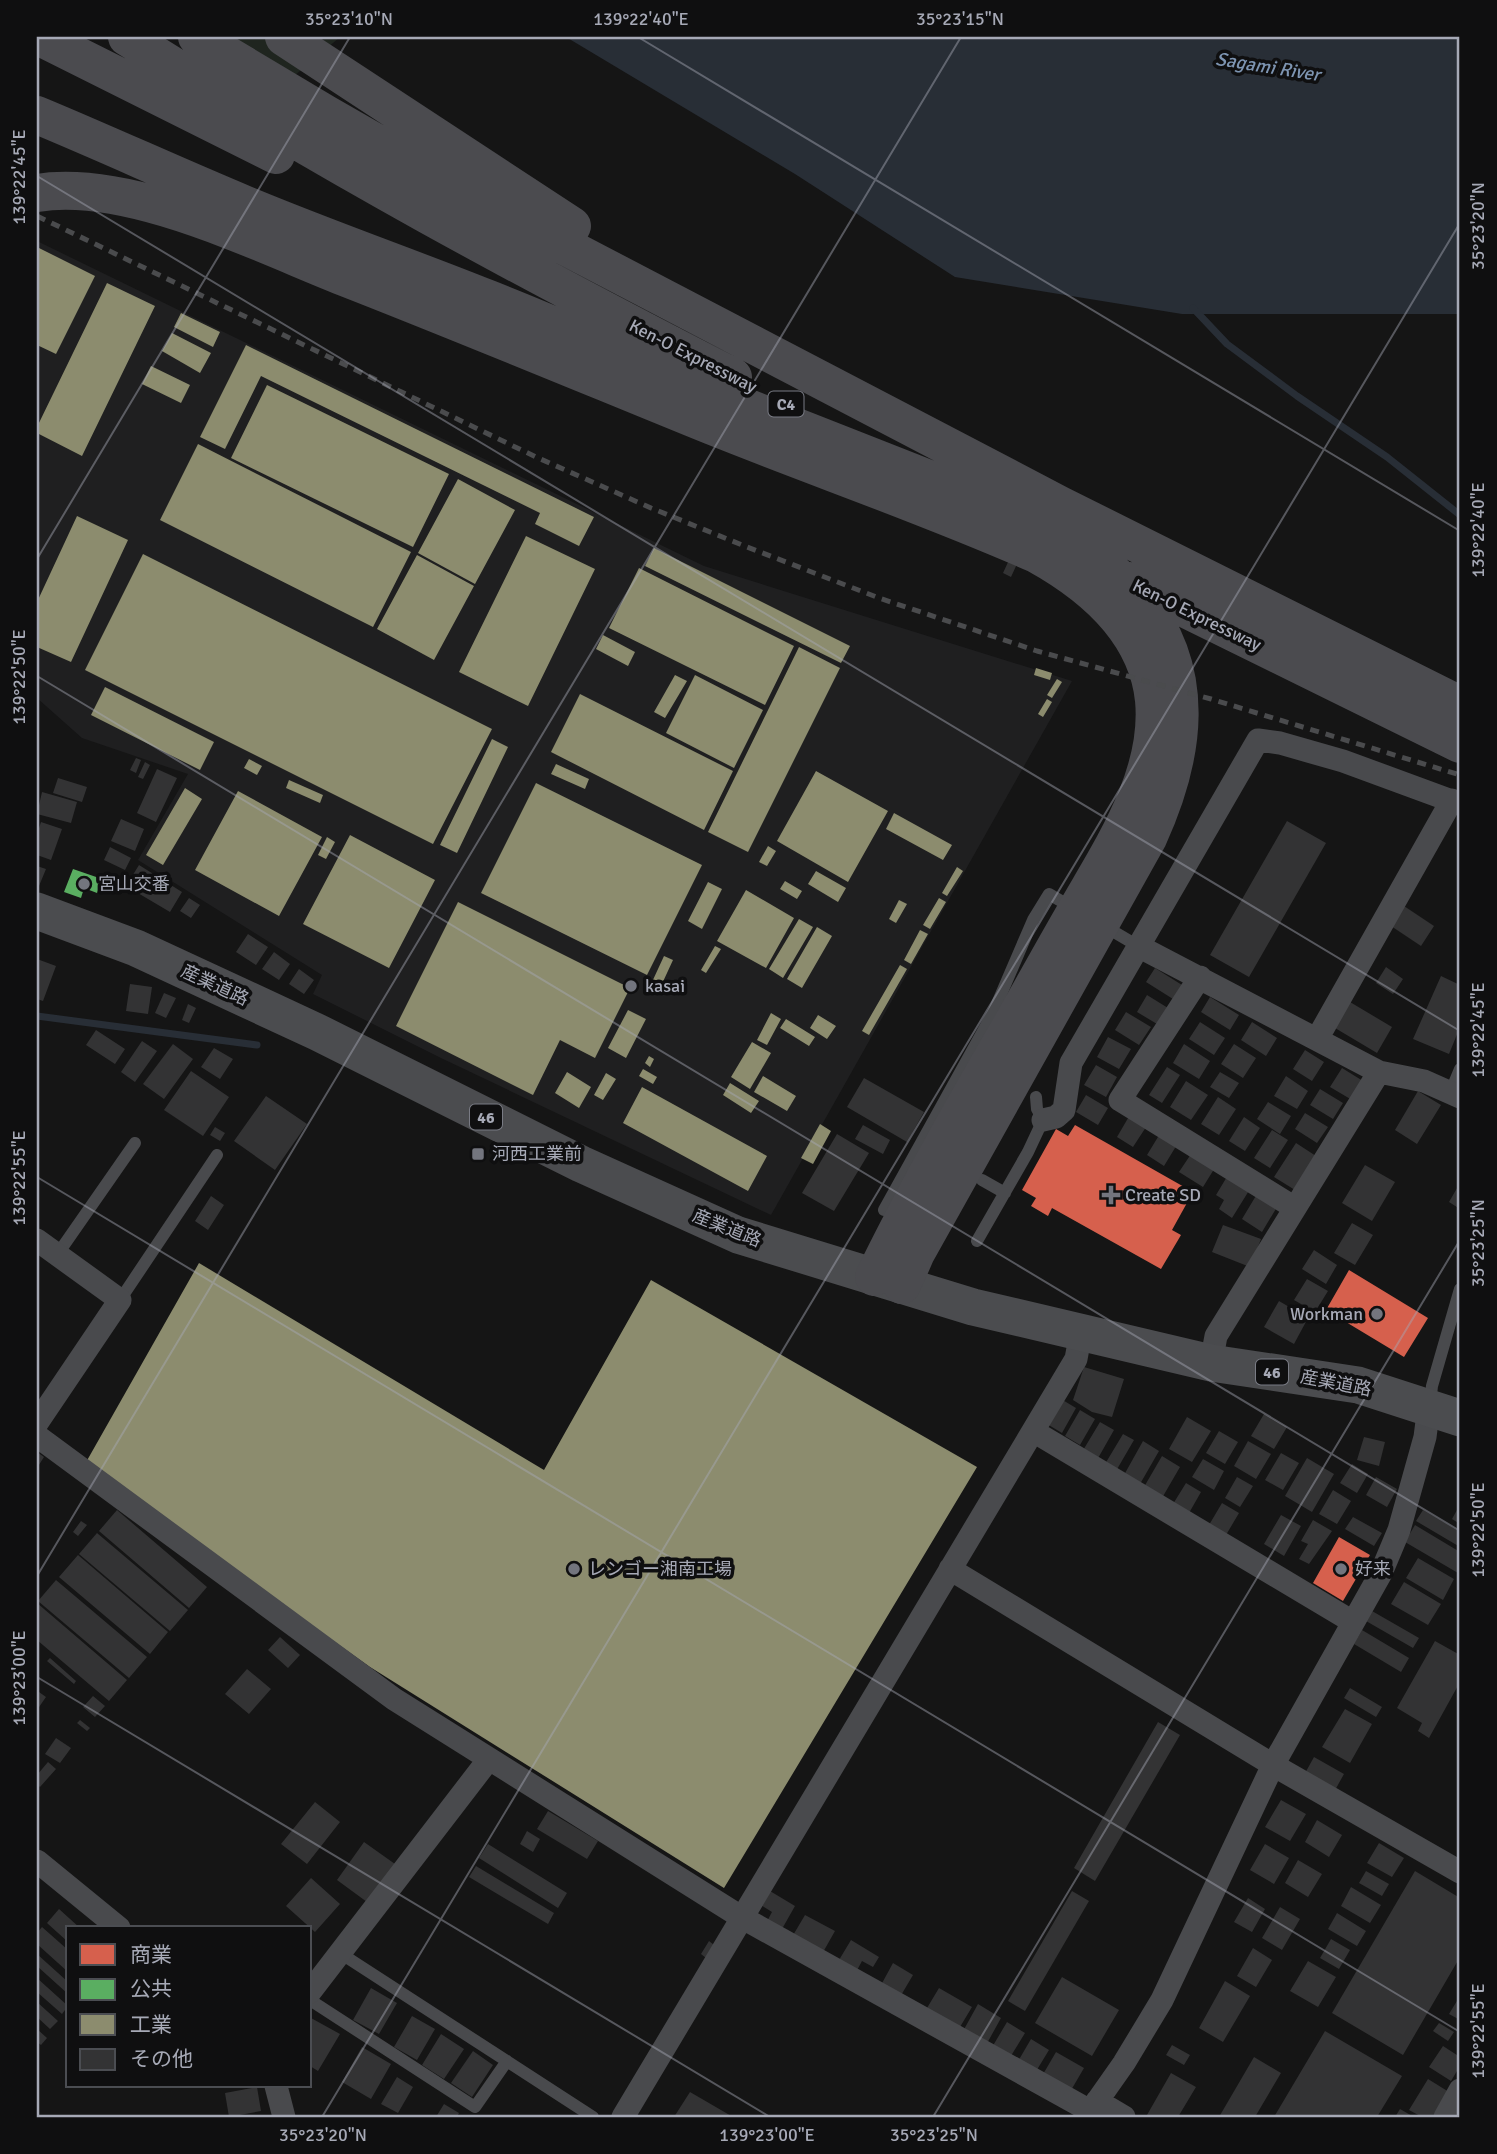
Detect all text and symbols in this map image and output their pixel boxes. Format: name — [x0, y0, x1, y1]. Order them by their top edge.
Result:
text: 35°23'10"N — [305, 8, 393, 30]
text: 139°22'40"E — [593, 8, 689, 30]
text: 35°23'15"N — [916, 8, 1004, 30]
water label: Sagami River — [1214, 47, 1325, 88]
text: 139°22'45"E — [8, 129, 30, 225]
text: 35°23'20"N — [1467, 182, 1489, 270]
street label: Ken-O Expressway — [625, 314, 761, 398]
road number: C4 — [768, 392, 804, 416]
text: 139°22'40"E — [1467, 482, 1489, 578]
street label: Ken-O Expressway — [1129, 574, 1266, 656]
text: 139°22'50"E — [8, 629, 30, 725]
place label: 宮山交番 — [98, 873, 170, 895]
marker: 宮山交番 — [76, 876, 92, 892]
street label: 産業道路 — [178, 960, 252, 1010]
place label: kasai — [645, 975, 685, 997]
marker: kasai — [623, 978, 639, 994]
text: 139°22'45"E — [1467, 982, 1489, 1078]
road number: 46 — [470, 1105, 502, 1130]
text: 139°22'55"E — [8, 1130, 30, 1226]
place label: 河西工業前 — [492, 1143, 582, 1165]
marker: 河西工業前 — [470, 1146, 486, 1162]
place label: Create SD — [1125, 1184, 1201, 1206]
marker: Create SD — [1103, 1187, 1119, 1203]
text: 35°23'25"N — [1467, 1199, 1489, 1287]
street label: 産業道路 — [690, 1204, 764, 1252]
place label: Workman — [1290, 1303, 1363, 1325]
marker: Workman — [1369, 1306, 1385, 1322]
road number: 46 — [1256, 1360, 1288, 1384]
street label: 産業道路 — [1299, 1365, 1373, 1401]
text: 139°22'50"E — [1467, 1482, 1489, 1578]
place label: レンゴー湘南工場 — [588, 1558, 732, 1580]
place label: 好来 — [1355, 1558, 1391, 1580]
marker: レンゴー湘南工場 — [566, 1561, 582, 1577]
marker: 好来 — [1333, 1561, 1349, 1577]
text: 139°23'00"E — [8, 1630, 30, 1726]
legend — [66, 1926, 312, 2088]
text: 商業 — [130, 1942, 172, 1968]
text: 公共 — [130, 1976, 172, 2002]
text: 139°22'55"E — [1467, 1983, 1489, 2079]
text: 工業 — [130, 2012, 172, 2038]
text: その他 — [130, 2046, 193, 2072]
text: 35°23'20"N — [279, 2124, 367, 2146]
text: 139°23'00"E — [719, 2124, 815, 2146]
text: 35°23'25"N — [890, 2124, 978, 2146]

